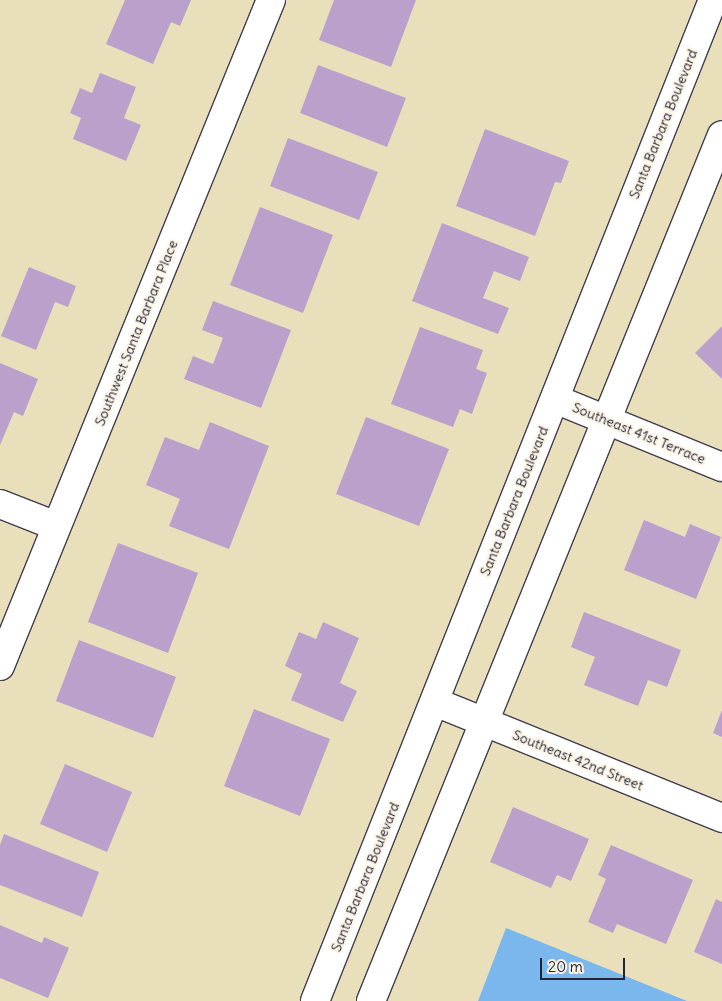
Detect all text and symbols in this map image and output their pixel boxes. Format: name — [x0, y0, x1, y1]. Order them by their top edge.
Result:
street label: Santa Barbara Boulevard — [625, 47, 701, 201]
street label: Southwest Santa Barbara Place — [91, 238, 181, 428]
street label: Southeast 41st Terrace — [570, 399, 708, 467]
street label: Santa Barbara Boulevard — [476, 424, 552, 578]
street label: Southeast 42nd Street — [510, 726, 646, 794]
street label: Santa Barbara Boulevard — [327, 800, 403, 954]
scale bar — [542, 948, 627, 980]
text: 20 m — [548, 957, 583, 976]

